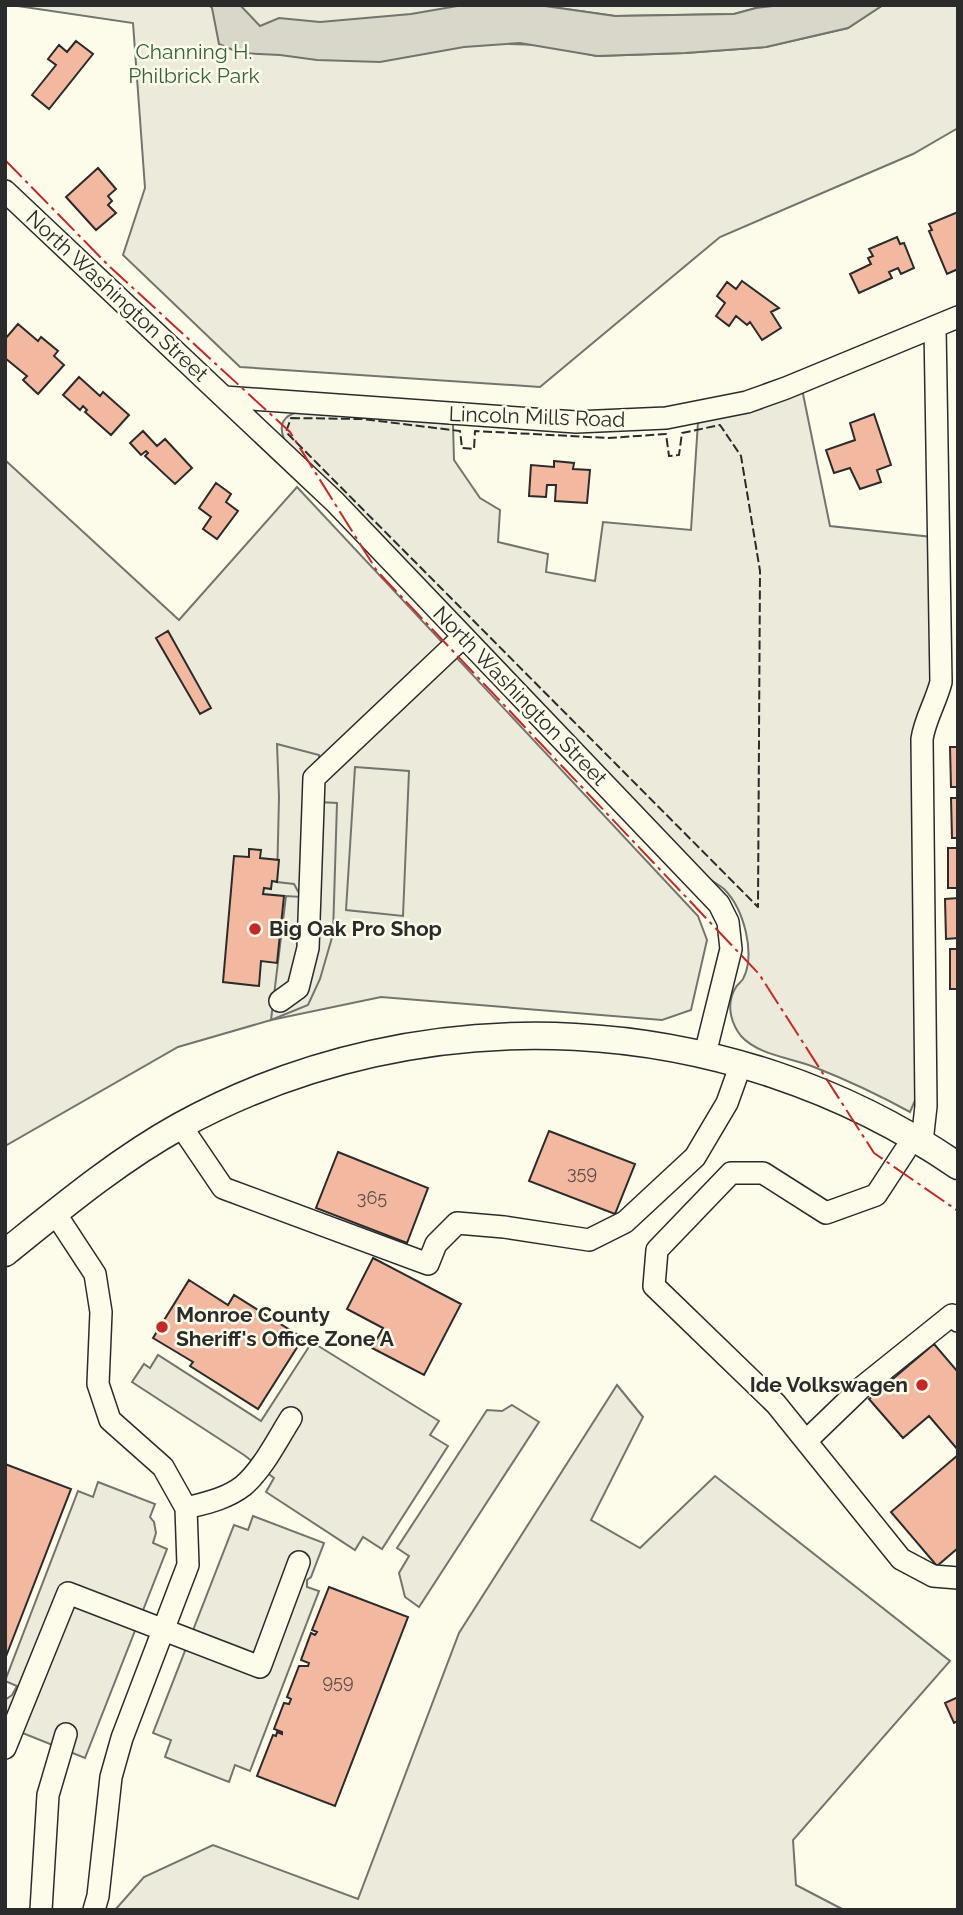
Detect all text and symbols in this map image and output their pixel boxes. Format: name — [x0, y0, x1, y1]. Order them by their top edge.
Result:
park label: Channing H. Philbrick Park — [128, 39, 260, 88]
street label: North Washington Street — [21, 205, 213, 386]
street label: Lincoln Mills Road — [448, 401, 626, 432]
street label: North Washington Street — [428, 601, 613, 790]
place label: Big Oak Pro Shop — [269, 916, 442, 941]
marker: Big Oak Pro Shop — [247, 921, 263, 937]
house number: 359 — [567, 1162, 597, 1183]
house number: 365 — [357, 1187, 387, 1208]
place label: Monroe County Sheriff's Office Zone A — [176, 1302, 395, 1351]
marker: Monroe County Sheriff's Office Zone A — [154, 1319, 170, 1335]
place label: Ide Volkswagen — [750, 1372, 908, 1397]
marker: Ide Volkswagen — [914, 1377, 930, 1393]
house number: 959 — [323, 1671, 353, 1692]

